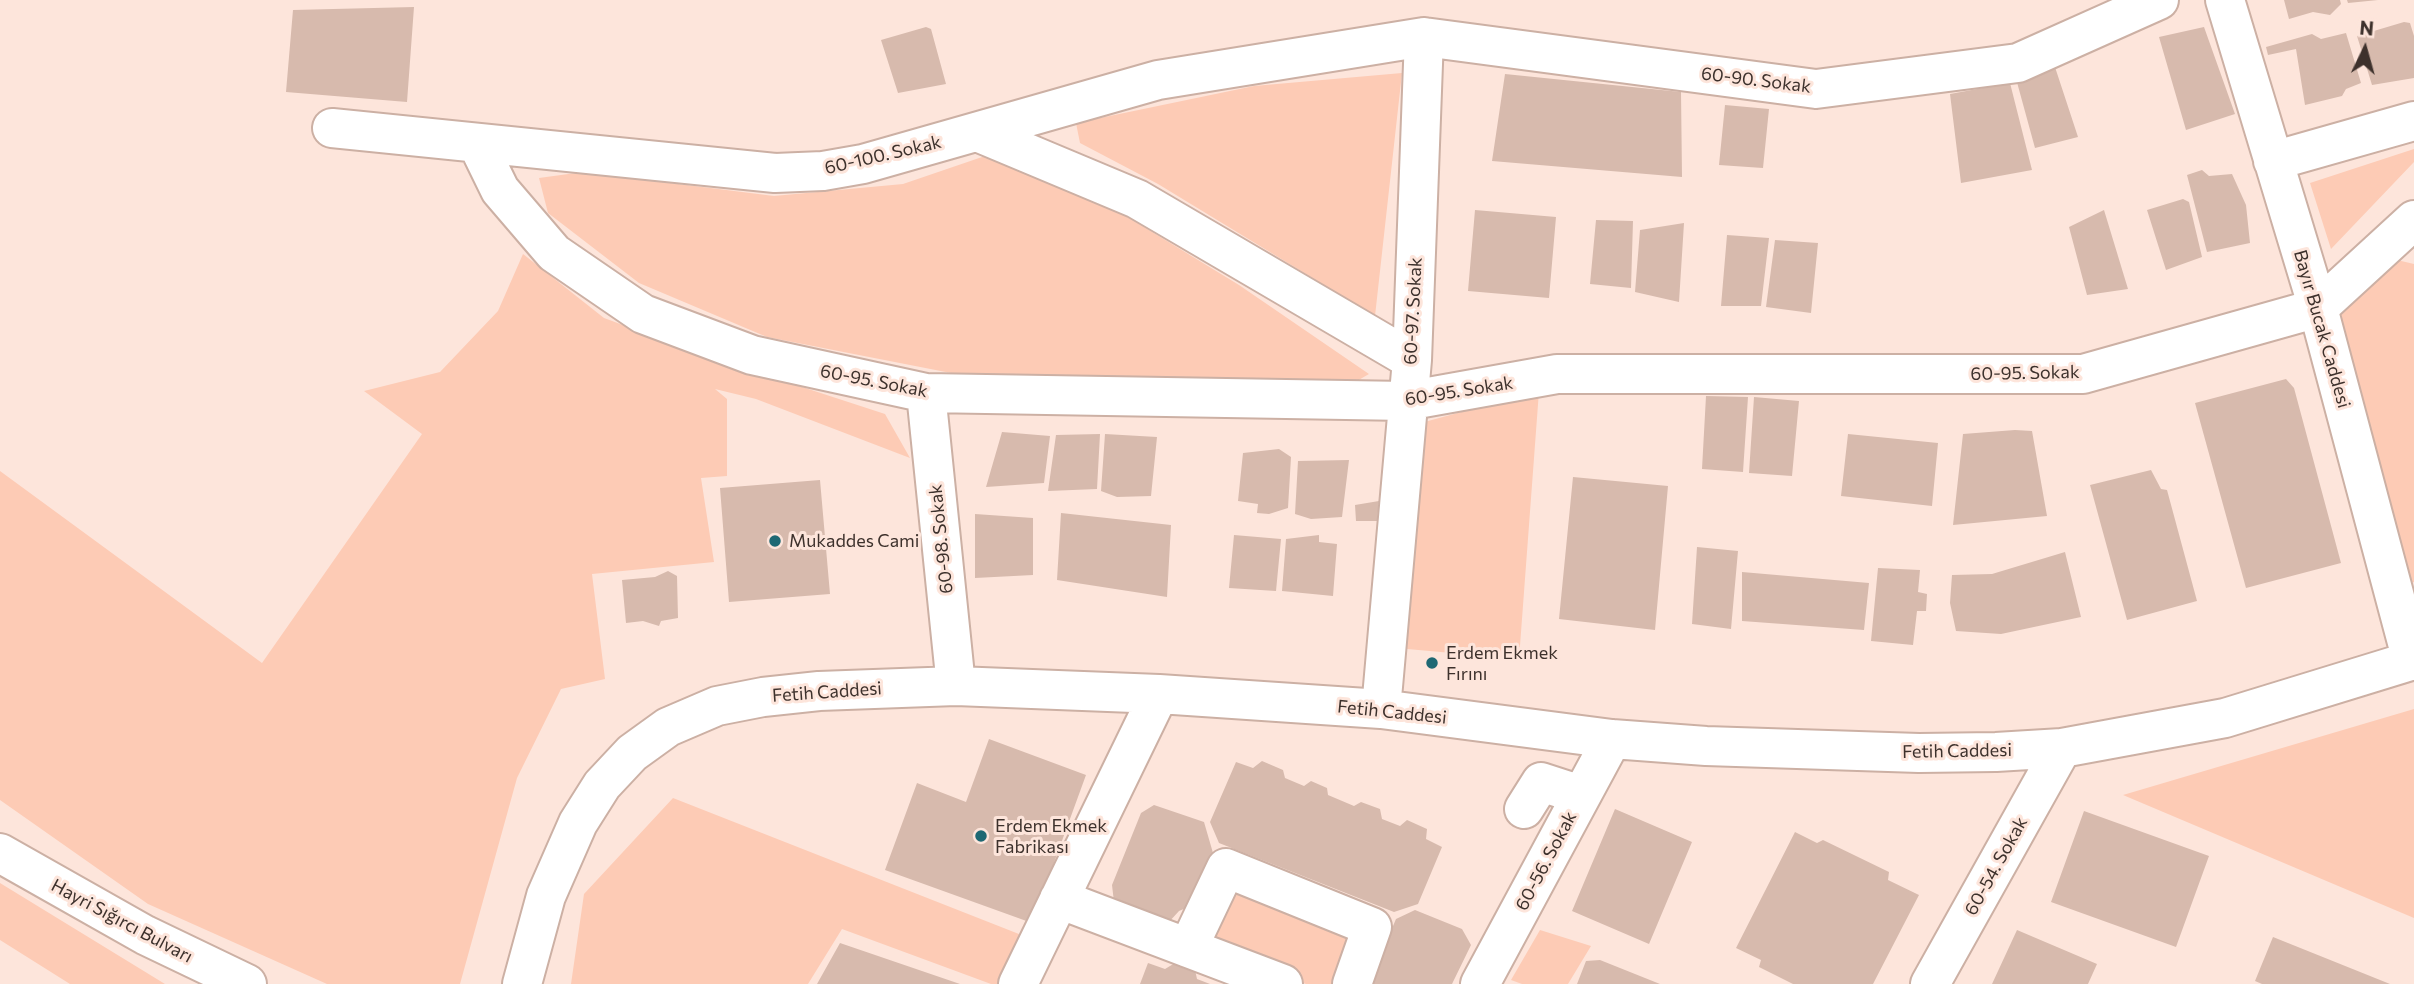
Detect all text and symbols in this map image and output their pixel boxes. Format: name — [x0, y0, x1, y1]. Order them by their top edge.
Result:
north arrow — [2330, 14, 2400, 84]
text: N — [2359, 16, 2375, 40]
street label: 60-90. Sokak — [1700, 63, 1812, 97]
street label: 60-100. Sokak — [823, 131, 943, 179]
street label: Bayır Bucak Caddesi — [2289, 247, 2355, 411]
street label: 60-97. Sokak — [1399, 257, 1427, 365]
street label: 60-95. Sokak — [818, 360, 930, 402]
street label: 60-95. Sokak — [1970, 361, 2080, 385]
street label: 60-95. Sokak — [1403, 372, 1515, 410]
street label: 60-98. Sokak — [925, 483, 957, 595]
place label: Mukaddes Cami — [789, 530, 919, 552]
marker: Mukaddes Cami — [767, 533, 783, 549]
place label: Erdem Ekmek Fırını — [1446, 642, 1558, 684]
marker: Erdem Ekmek Fırını — [1424, 655, 1440, 671]
street label: Fetih Caddesi — [771, 677, 883, 707]
street label: Fetih Caddesi — [1336, 696, 1448, 728]
street label: Fetih Caddesi — [1902, 739, 2012, 763]
street label: 60-56. Sokak — [1511, 808, 1581, 914]
street label: 60-54. Sokak — [1960, 813, 2032, 919]
place label: Erdem Ekmek Fabrikası — [995, 815, 1107, 858]
marker: Erdem Ekmek Fabrikası — [973, 828, 989, 844]
street label: Hayri Sığırcı Bulvarı — [48, 875, 196, 967]

